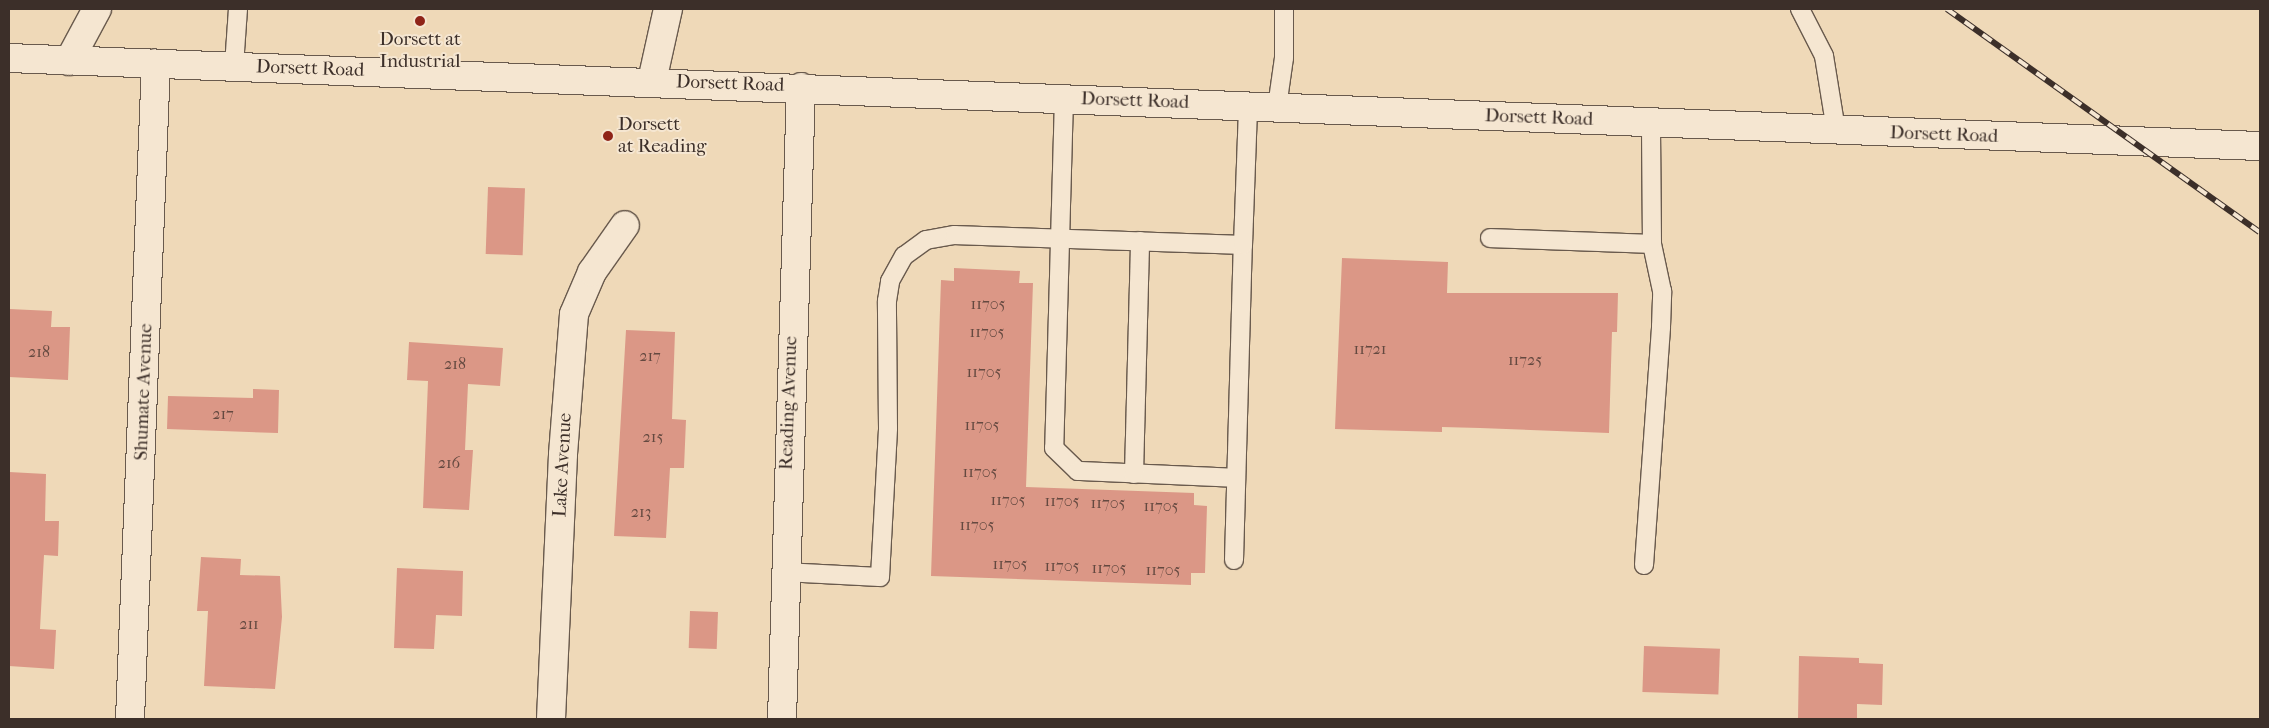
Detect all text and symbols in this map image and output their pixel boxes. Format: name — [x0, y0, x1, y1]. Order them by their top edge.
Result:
marker: Dorsett at Industrial — [414, 15, 426, 27]
place label: Dorsett at Industrial — [379, 29, 461, 73]
street label: Dorsett Road — [255, 56, 365, 82]
street label: Dorsett Road — [675, 71, 785, 97]
street label: Dorsett Road — [1080, 88, 1190, 114]
street label: Dorsett Road — [1484, 105, 1594, 131]
place label: Dorsett at Reading — [618, 114, 706, 158]
street label: Dorsett Road — [1889, 122, 1999, 148]
marker: Dorsett at Reading — [602, 130, 614, 142]
house number: 11705 — [971, 294, 1005, 314]
house number: 11705 — [970, 322, 1004, 342]
street label: Shumate Avenue — [130, 323, 158, 461]
street label: Reading Avenue — [775, 336, 803, 470]
house number: 11721 — [1353, 339, 1387, 359]
house number: 218 — [28, 342, 50, 362]
house number: 217 — [639, 346, 661, 366]
house number: 11725 — [1508, 350, 1542, 370]
house number: 218 — [444, 354, 466, 374]
house number: 11705 — [967, 362, 1001, 382]
house number: 217 — [212, 404, 234, 424]
street label: Lake Avenue — [549, 412, 577, 518]
house number: 11705 — [965, 415, 999, 435]
house number: 215 — [643, 427, 663, 447]
house number: 216 — [438, 453, 460, 473]
house number: 11705 — [963, 462, 997, 482]
house number: 11705 — [991, 490, 1025, 510]
house number: 11705 — [1045, 491, 1079, 511]
house number: 11705 — [1091, 493, 1125, 513]
house number: 11705 — [1144, 496, 1178, 516]
house number: 213 — [631, 502, 651, 522]
house number: 11705 — [960, 515, 994, 535]
house number: 11705 — [993, 554, 1027, 574]
house number: 11705 — [1045, 556, 1079, 576]
house number: 11705 — [1092, 558, 1126, 578]
house number: 11705 — [1146, 560, 1180, 580]
house number: 211 — [239, 614, 259, 634]

